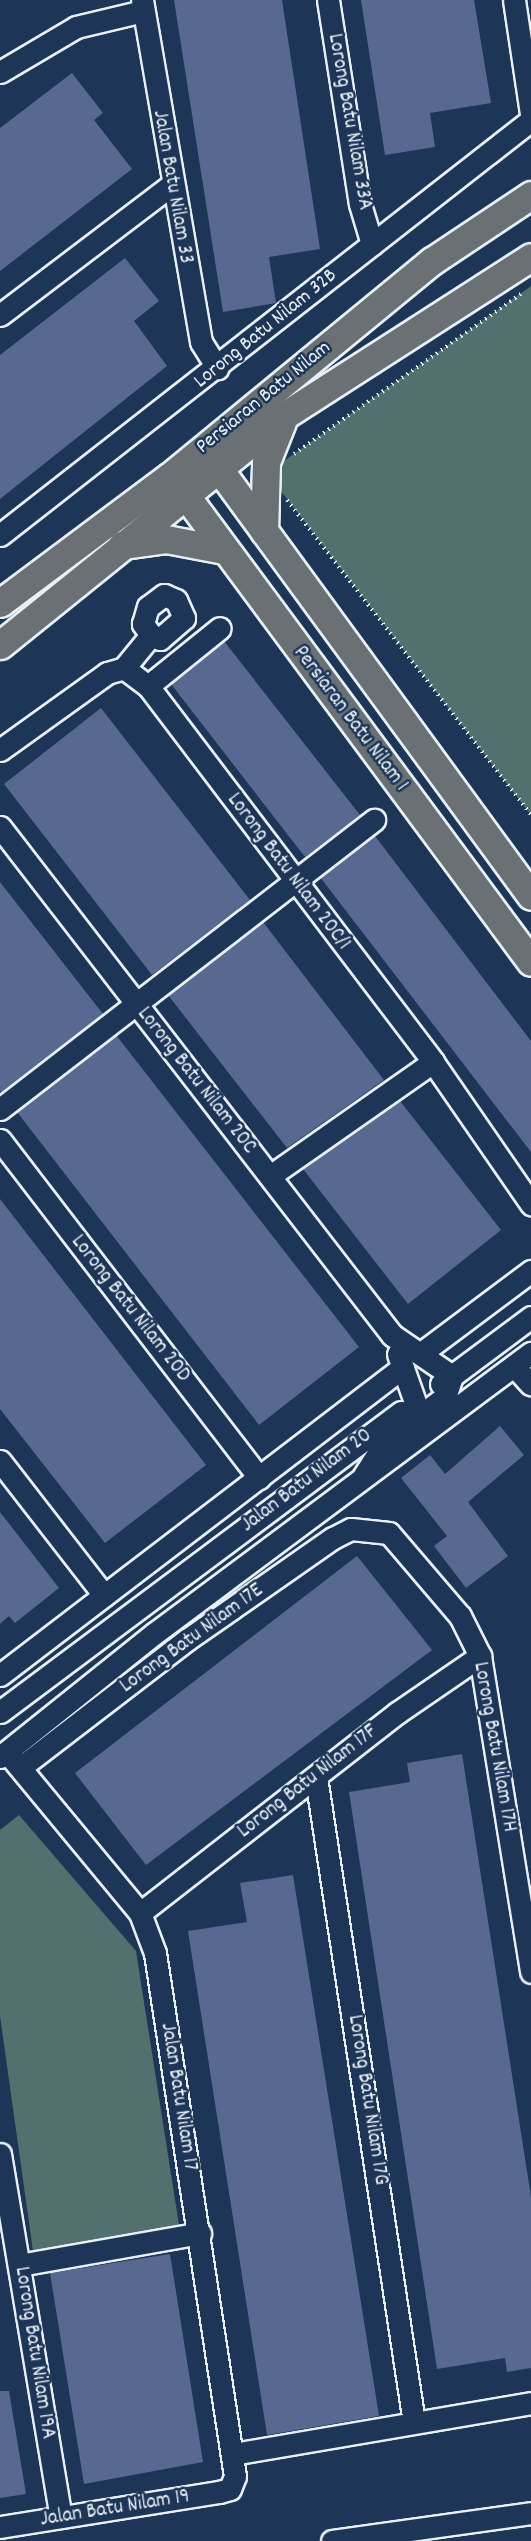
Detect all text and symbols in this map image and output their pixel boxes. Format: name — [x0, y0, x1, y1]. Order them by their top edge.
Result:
street label: Lorong Batu Nilam 33A — [321, 32, 377, 212]
street label: Jalan Batu Nilam 33 — [146, 108, 198, 266]
street label: Lorong Batu Nilam 32B — [189, 264, 343, 394]
street label: Persiaran Batu Nilam — [192, 336, 336, 460]
street label: Persiaran Batu Nilam 1 — [287, 641, 413, 797]
street label: Lorong Batu Nilam 20C/1 — [221, 789, 355, 955]
street label: Lorong Batu Nilam 20C — [131, 1003, 261, 1159]
street label: Lorong Batu Nilam 20D — [65, 1230, 195, 1388]
street label: Jalan Batu Nilam 20 — [237, 1424, 377, 1538]
street label: Lorong Batu Nilam 17E — [116, 1579, 268, 1699]
street label: Lorong Batu Nilam 17H — [467, 1660, 521, 1834]
street label: Lorong Batu Nilam 17F — [233, 1720, 383, 1844]
street label: Lorong Batu Nilam 17G — [341, 2013, 393, 2187]
street label: Jalan Batu Nilam 17 — [154, 2021, 202, 2173]
street label: Lorong Batu Nilam 19A — [8, 2265, 60, 2441]
street label: Jalan Batu Nilam 19 — [39, 2485, 191, 2533]

